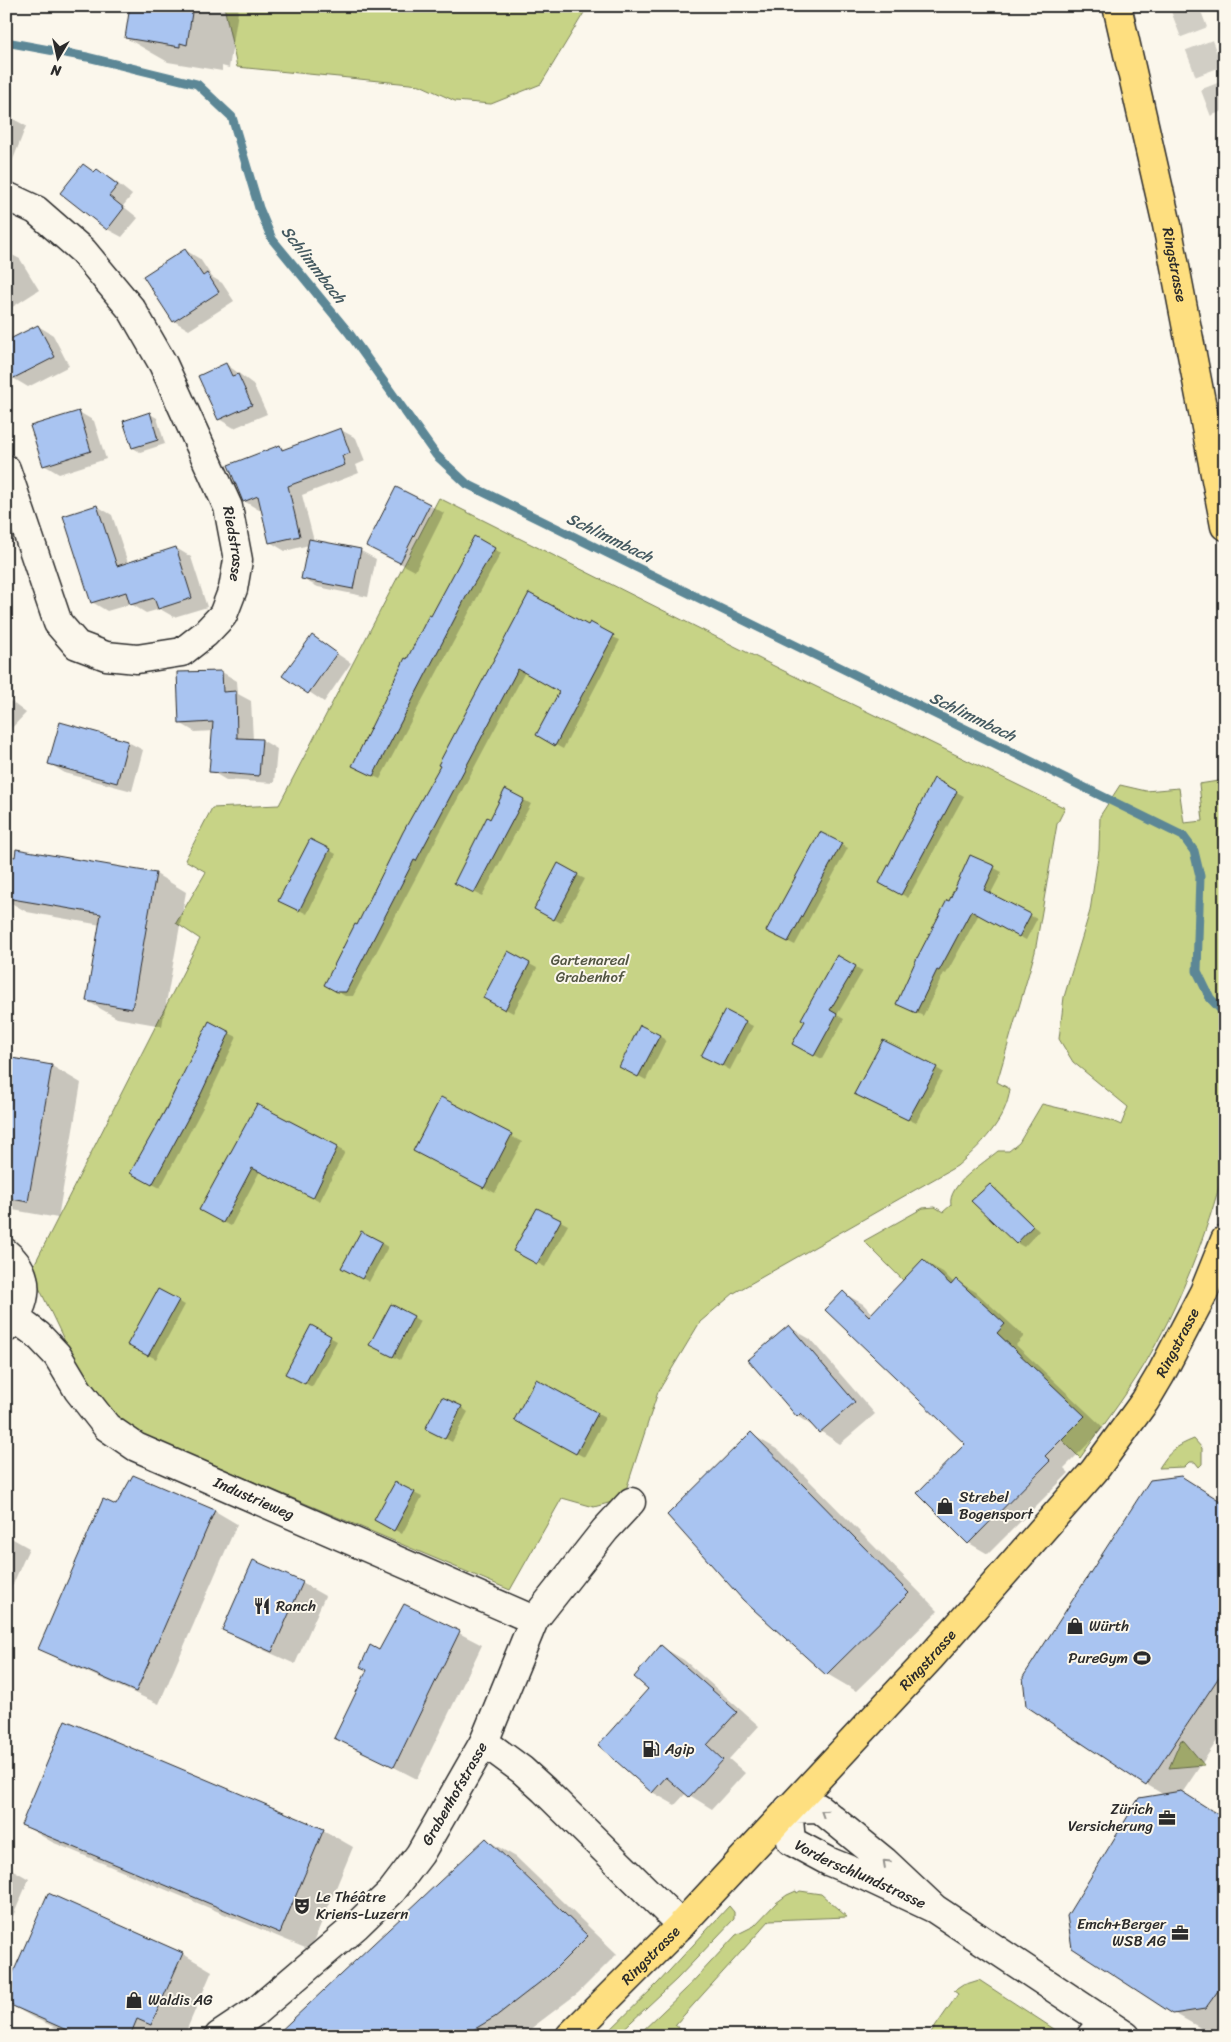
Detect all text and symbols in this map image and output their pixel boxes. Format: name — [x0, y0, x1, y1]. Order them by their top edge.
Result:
north arrow — [32, 32, 82, 82]
text: N — [49, 57, 64, 84]
water label: Schlimmbach — [274, 219, 355, 311]
street label: Ringstrasse — [1155, 225, 1195, 304]
street label: Riedstrasse — [215, 504, 251, 584]
water label: Schlimmbach — [562, 504, 659, 572]
water label: Schlimmbach — [925, 683, 1022, 751]
park label: Gartenareal Grabenhof — [551, 947, 630, 990]
street label: Ringstrasse — [1148, 1303, 1206, 1382]
street label: Industrieweg — [209, 1469, 299, 1528]
place label: Strebel Bogensport — [959, 1484, 1034, 1527]
shop icon: Strebel Bogensport — [935, 1496, 955, 1516]
place label: Ranch — [276, 1593, 316, 1619]
restaurant icon: Ranch — [252, 1596, 272, 1616]
place label: Würth — [1089, 1613, 1129, 1639]
shop icon: Würth — [1065, 1616, 1085, 1636]
street label: Ringstrasse — [893, 1623, 963, 1697]
place label: PureGym — [1068, 1645, 1128, 1671]
sports icon: PureGym — [1132, 1648, 1152, 1668]
place label: Agip — [664, 1736, 695, 1762]
street label: Grabenhofstrasse — [414, 1737, 495, 1850]
fuel station icon: Agip — [641, 1739, 661, 1759]
place label: Zürich Versicherung — [1068, 1796, 1153, 1839]
office icon: Zürich Versicherung — [1157, 1808, 1177, 1828]
one-way arrow — [820, 1809, 829, 1819]
street label: Vorderschlundstrasse — [790, 1832, 931, 1916]
one-way arrow — [883, 1860, 892, 1869]
place label: Le Théâtre Kriens-Luzern — [316, 1884, 408, 1927]
theatre icon: Le Théâtre Kriens-Luzern — [292, 1896, 312, 1916]
place label: Emch+Berger WSB AG — [1077, 1911, 1167, 1954]
street label: Ringstrasse — [615, 1919, 687, 1991]
office icon: Emch+Berger WSB AG — [1170, 1923, 1190, 1943]
place label: Waldis AG — [148, 1987, 213, 2013]
shop icon: Waldis AG — [124, 1990, 144, 2010]

